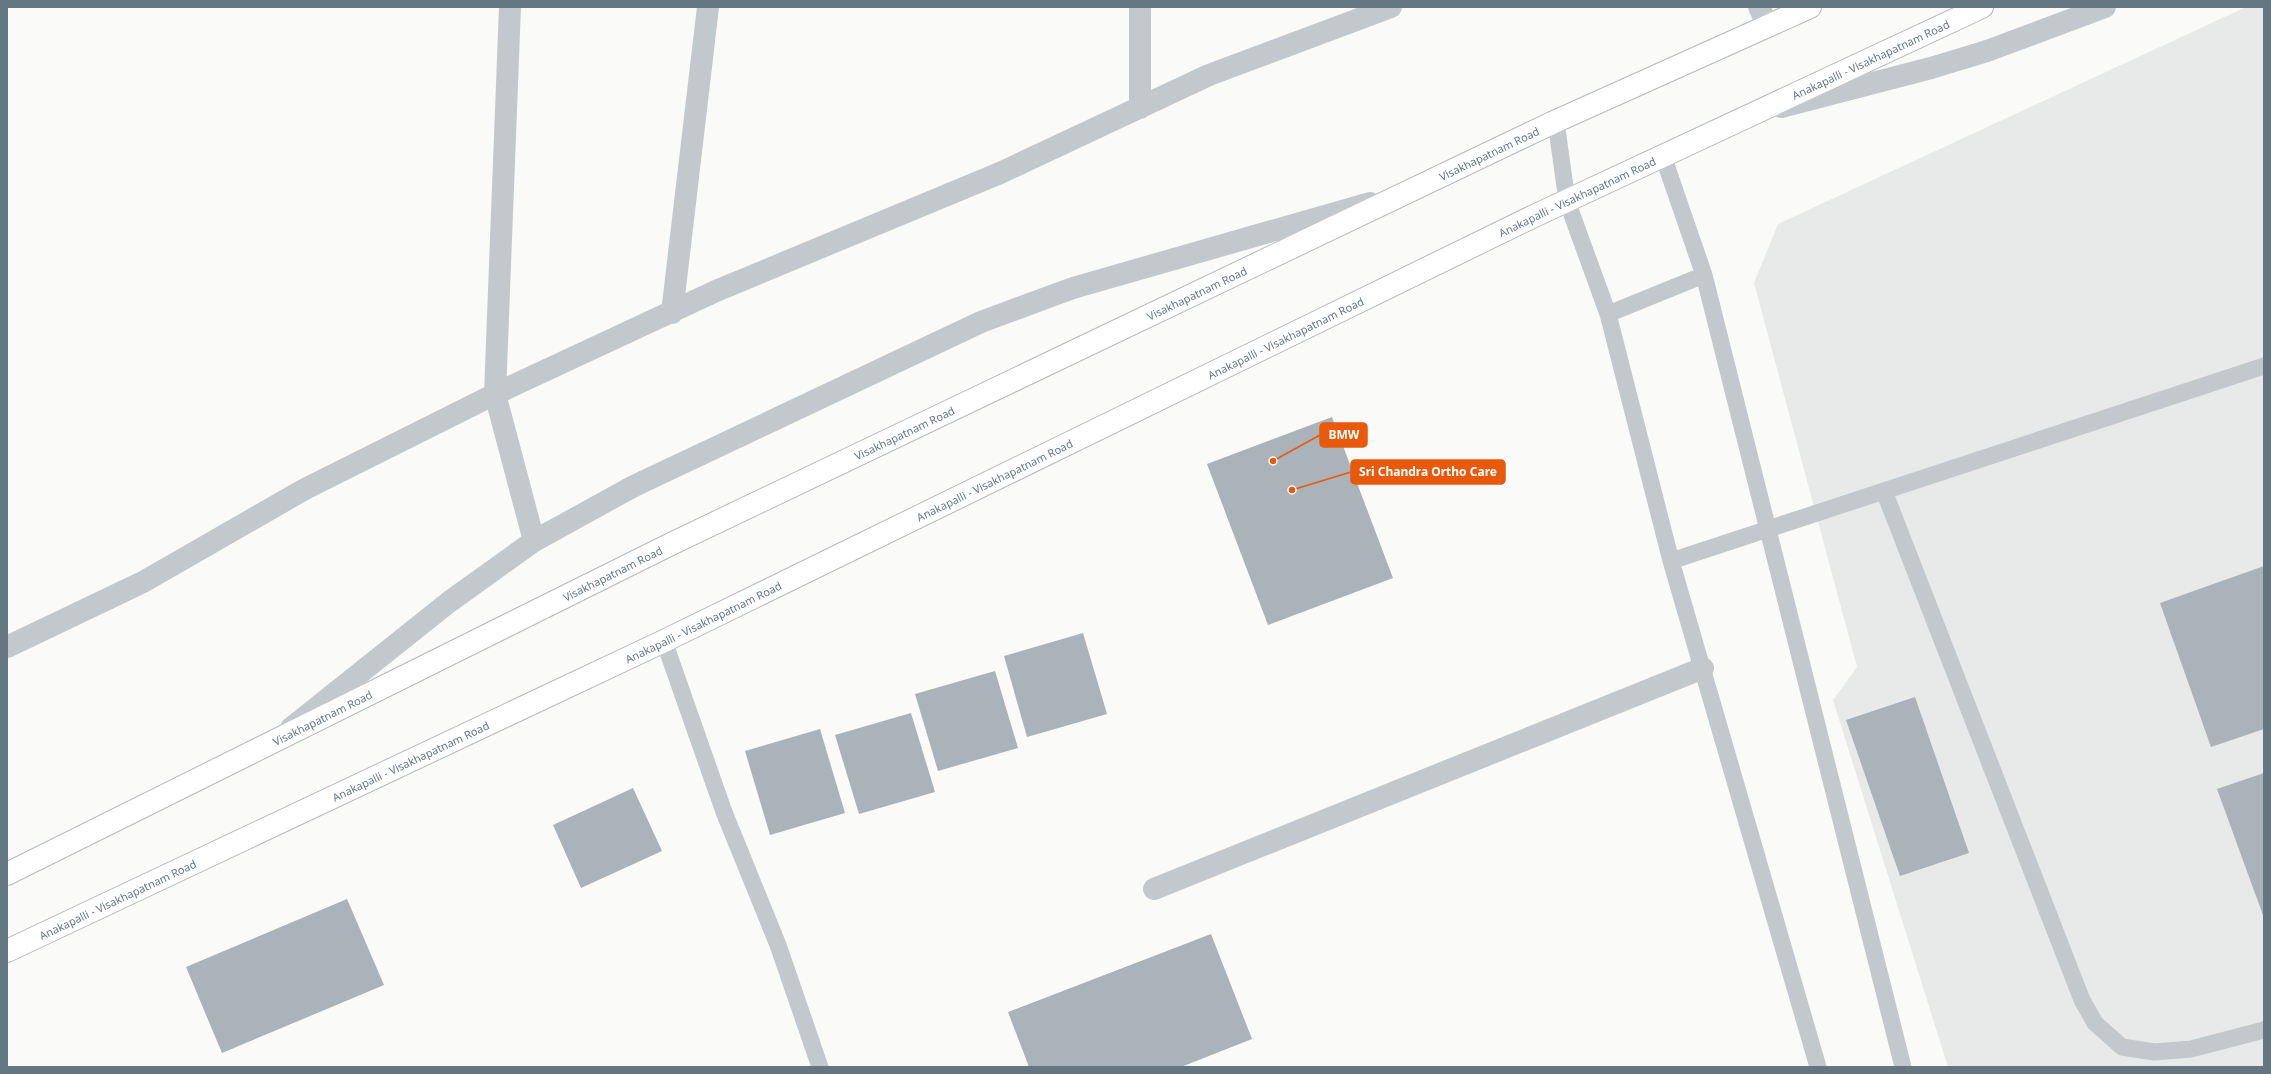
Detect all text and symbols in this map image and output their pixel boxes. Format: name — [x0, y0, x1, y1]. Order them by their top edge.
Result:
street label: Anakapalli - Visakhapatnam Road — [1789, 16, 1952, 102]
street label: Visakhapatnam Road — [1436, 123, 1541, 183]
street label: Anakapalli - Visakhapatnam Road — [1496, 153, 1658, 240]
street label: Visakhapatnam Road — [1144, 263, 1249, 323]
street label: Anakapalli - Visakhapatnam Road — [1205, 293, 1366, 382]
street label: Visakhapatnam Road — [852, 402, 957, 463]
callout: BMW — [1320, 423, 1367, 447]
text: BMW — [1329, 426, 1360, 443]
street label: Anakapalli - Visakhapatnam Road — [914, 435, 1075, 524]
callout: Sri Chandra Ortho Care — [1351, 460, 1505, 484]
text: Sri Chandra Ortho Care — [1359, 463, 1497, 480]
street label: Visakhapatnam Road — [560, 542, 665, 604]
street label: Anakapalli - Visakhapatnam Road — [622, 577, 784, 666]
street label: Visakhapatnam Road — [270, 686, 374, 748]
street label: Anakapalli - Visakhapatnam Road — [329, 717, 491, 804]
street label: Anakapalli - Visakhapatnam Road — [36, 855, 198, 942]

